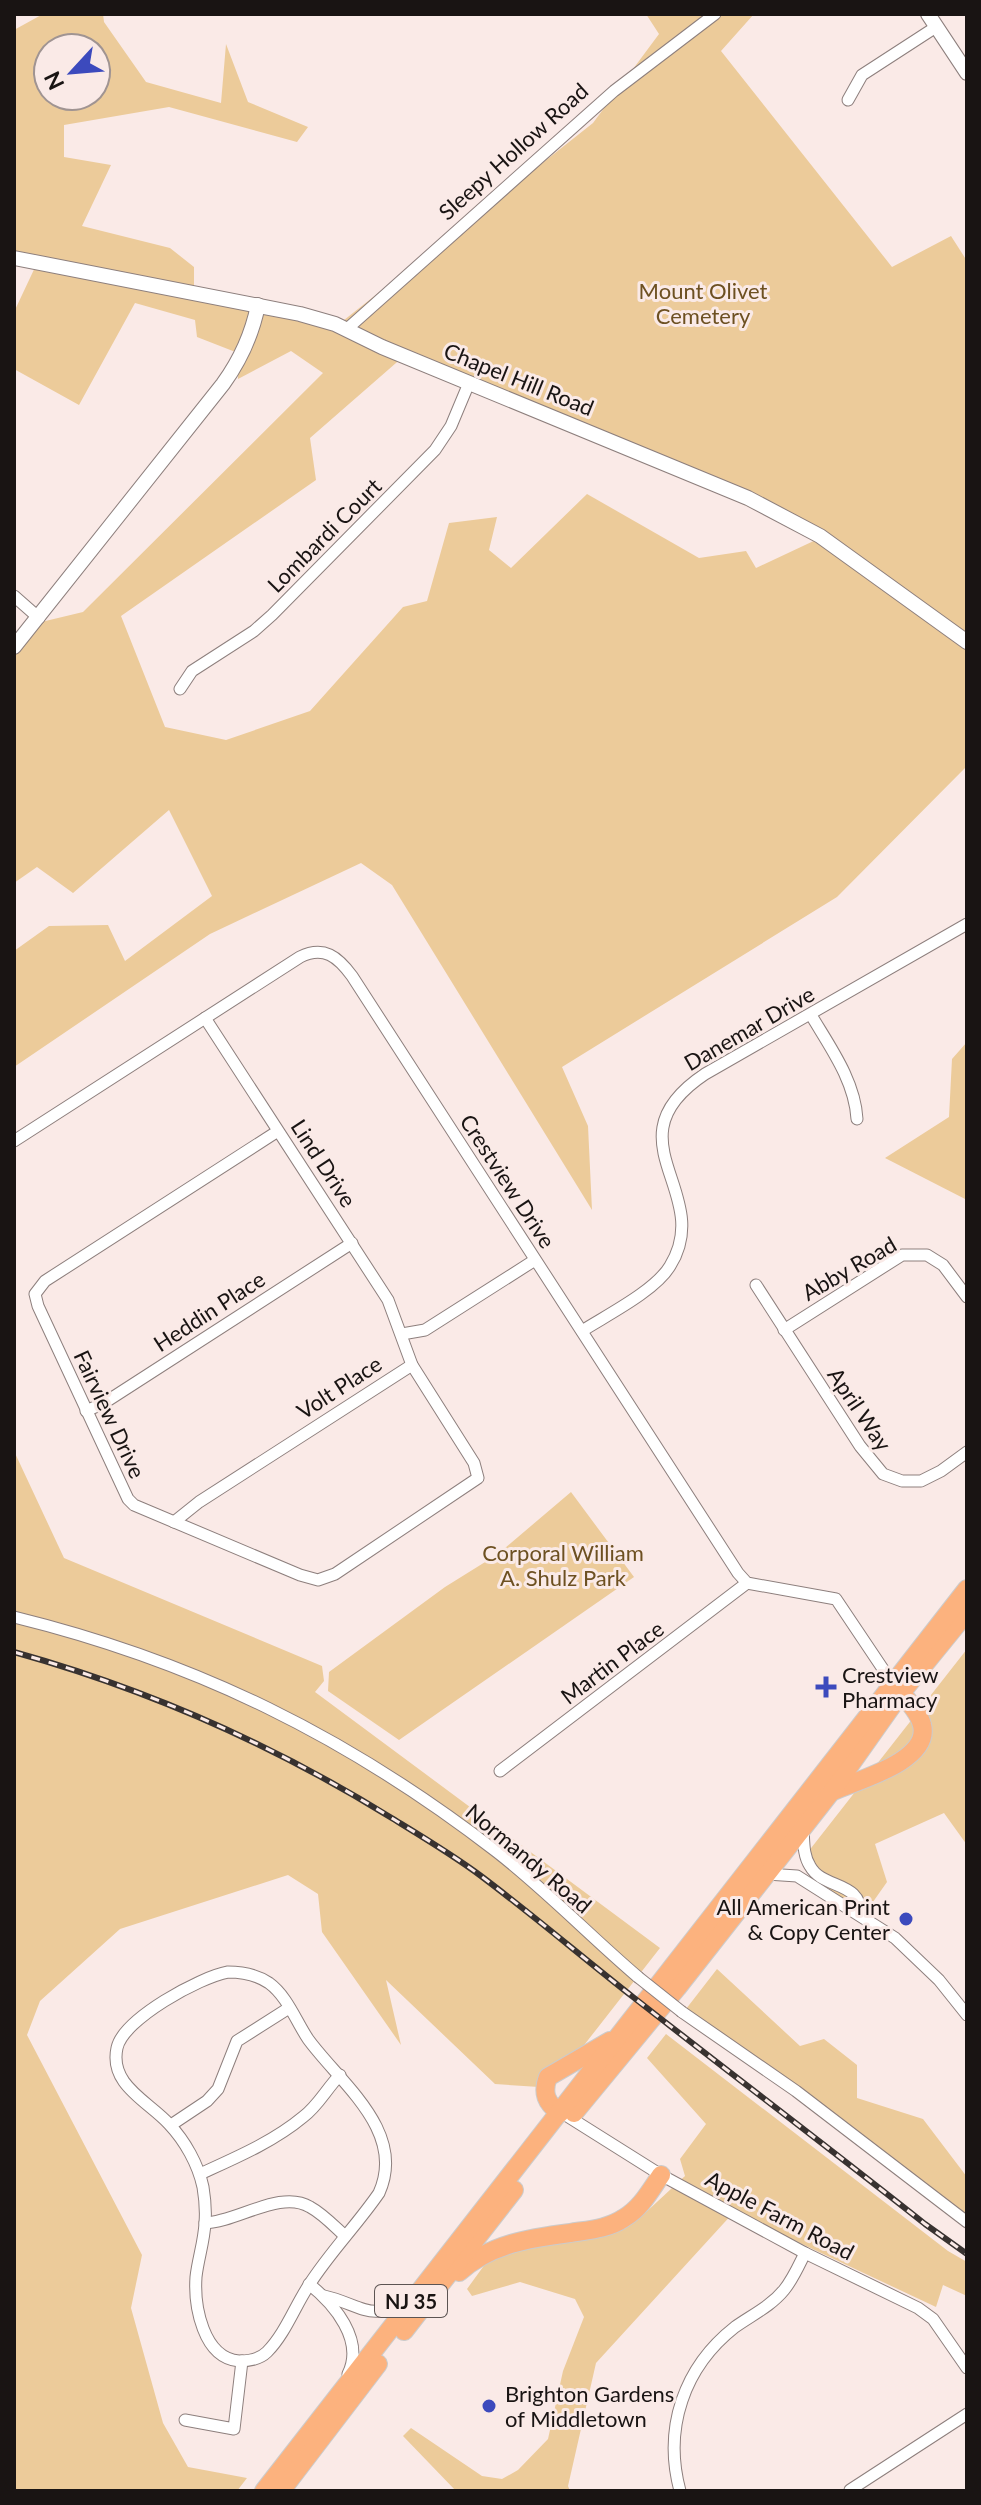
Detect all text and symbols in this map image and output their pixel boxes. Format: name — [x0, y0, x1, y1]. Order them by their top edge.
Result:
north arrow — [32, 32, 112, 112]
text: N — [38, 67, 69, 95]
street label: Sleepy Hollow Road — [433, 77, 593, 225]
park label: Mount Olivet Cemetery — [639, 277, 768, 329]
street label: Chapel Hill Road — [440, 337, 598, 421]
street label: Lombardi Court — [261, 472, 387, 598]
street label: Danemar Drive — [679, 980, 819, 1076]
street label: Crestview Drive — [455, 1109, 561, 1253]
street label: Lind Drive — [286, 1114, 362, 1212]
street label: Abby Road — [797, 1230, 901, 1306]
street label: Heddin Place — [148, 1265, 270, 1357]
street label: Fairview Drive — [69, 1346, 151, 1482]
street label: Volt Place — [292, 1350, 386, 1424]
street label: April Way — [822, 1362, 898, 1456]
park label: Corporal William A. Shulz Park — [482, 1539, 644, 1591]
street label: Martin Place — [555, 1615, 669, 1709]
place label: Crestview Pharmacy — [842, 1661, 939, 1713]
marker: Crestview Pharmacy — [817, 1678, 835, 1696]
street label: Normandy Road — [461, 1798, 597, 1918]
place label: All American Print & Copy Center — [716, 1893, 890, 1945]
marker: All American Print & Copy Center — [897, 1910, 915, 1928]
street label: Apple Farm Road — [701, 2165, 859, 2265]
road number: NJ 35 — [375, 2285, 447, 2317]
place label: Brighton Gardens of Middletown — [505, 2380, 674, 2432]
marker: Brighton Gardens of Middletown — [480, 2397, 498, 2415]

